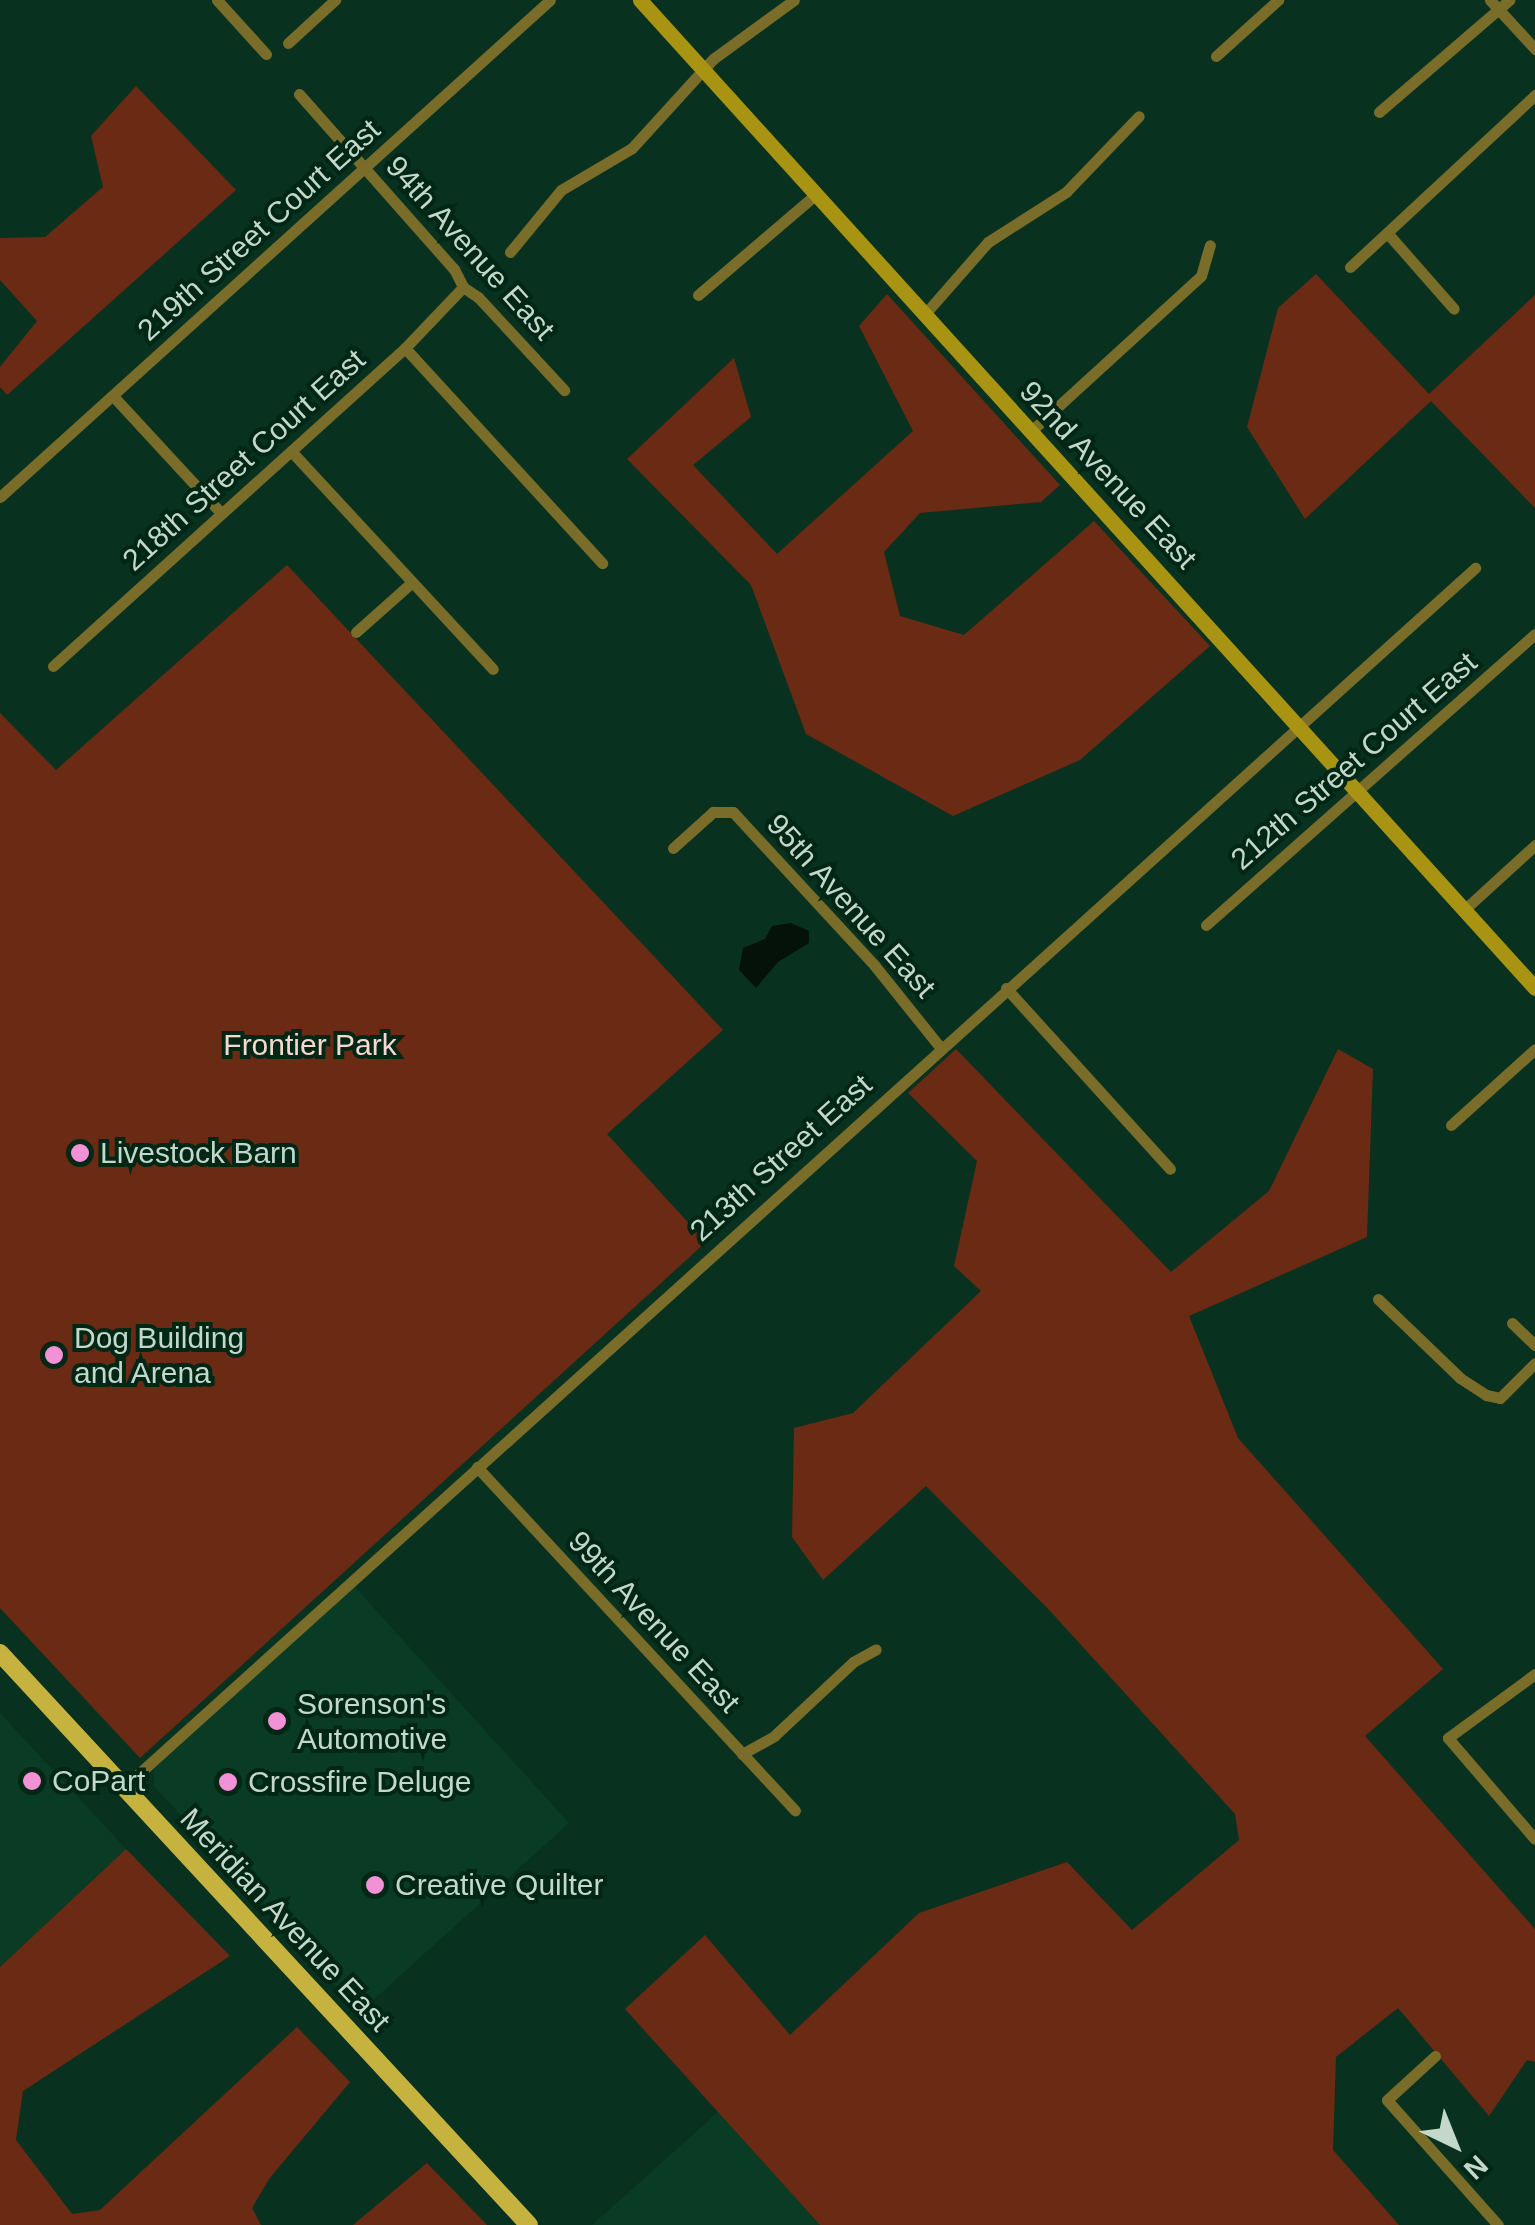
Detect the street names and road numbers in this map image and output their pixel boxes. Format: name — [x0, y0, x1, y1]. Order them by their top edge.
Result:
street label: 219th Street Court East — [130, 112, 388, 348]
street label: 94th Avenue East — [378, 148, 562, 348]
street label: 218th Street Court East — [115, 342, 373, 578]
street label: 92nd Avenue East — [1011, 373, 1205, 577]
street label: 212th Street Court East — [1224, 645, 1484, 877]
street label: 95th Avenue East — [759, 806, 943, 1006]
street label: 213th Street East — [683, 1067, 879, 1249]
street label: 99th Avenue East — [560, 1523, 748, 1721]
street label: Meridian Avenue East — [172, 1801, 398, 2039]

